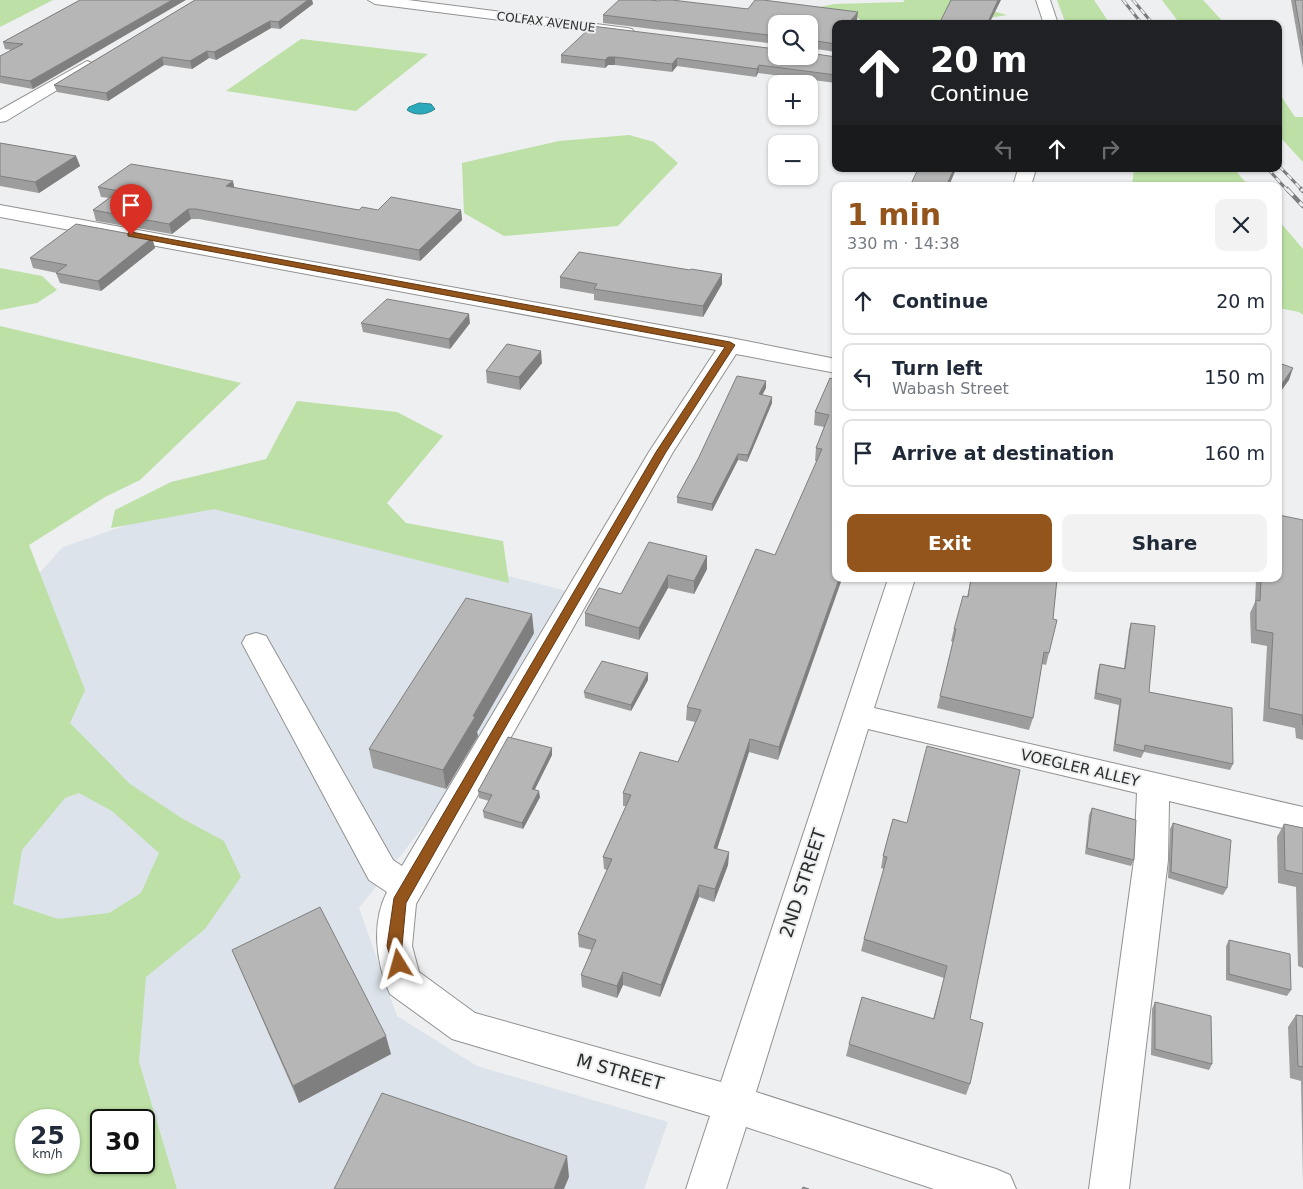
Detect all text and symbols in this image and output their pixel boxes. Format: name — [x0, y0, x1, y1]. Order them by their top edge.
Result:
street label: COLFAX AVENUE — [496, 9, 596, 35]
map controls — [768, 15, 818, 185]
button: search — [768, 15, 818, 65]
icon: ahead — [847, 40, 912, 105]
text: 20 m — [930, 40, 1027, 80]
button: + — [768, 75, 818, 125]
text: Continue — [930, 81, 1029, 106]
button: − — [768, 135, 818, 185]
icon: left — [990, 135, 1018, 163]
icon: ahead — [1043, 135, 1071, 163]
icon: right — [1096, 135, 1124, 163]
pin — [110, 184, 152, 235]
icon: arrive — [117, 191, 145, 219]
text: 1 min — [847, 197, 941, 232]
button: close — [1215, 199, 1267, 251]
text: 330 m · 14:38 — [847, 234, 960, 253]
icon: ahead — [849, 287, 877, 315]
text: Continue — [892, 290, 988, 312]
text: 20 m — [1216, 290, 1265, 312]
text: Turn left — [892, 357, 983, 379]
icon: left — [849, 363, 877, 391]
text: 150 m — [1204, 366, 1265, 388]
text: Wabash Street — [892, 379, 1009, 398]
icon: arrive — [849, 439, 877, 467]
text: Arrive at destination — [892, 442, 1114, 464]
text: 160 m — [1204, 442, 1265, 464]
button: Exit — [847, 514, 1052, 572]
button: Share — [1062, 514, 1267, 572]
street label: VOEGLER ALLEY — [1019, 746, 1142, 791]
street label: 2ND STREET — [775, 825, 830, 940]
position arrow — [372, 937, 424, 989]
street label: M STREET — [574, 1049, 667, 1094]
speed limit sign: 30 — [90, 1109, 155, 1174]
text: 25 — [30, 1121, 65, 1150]
text: km/h — [32, 1147, 63, 1161]

